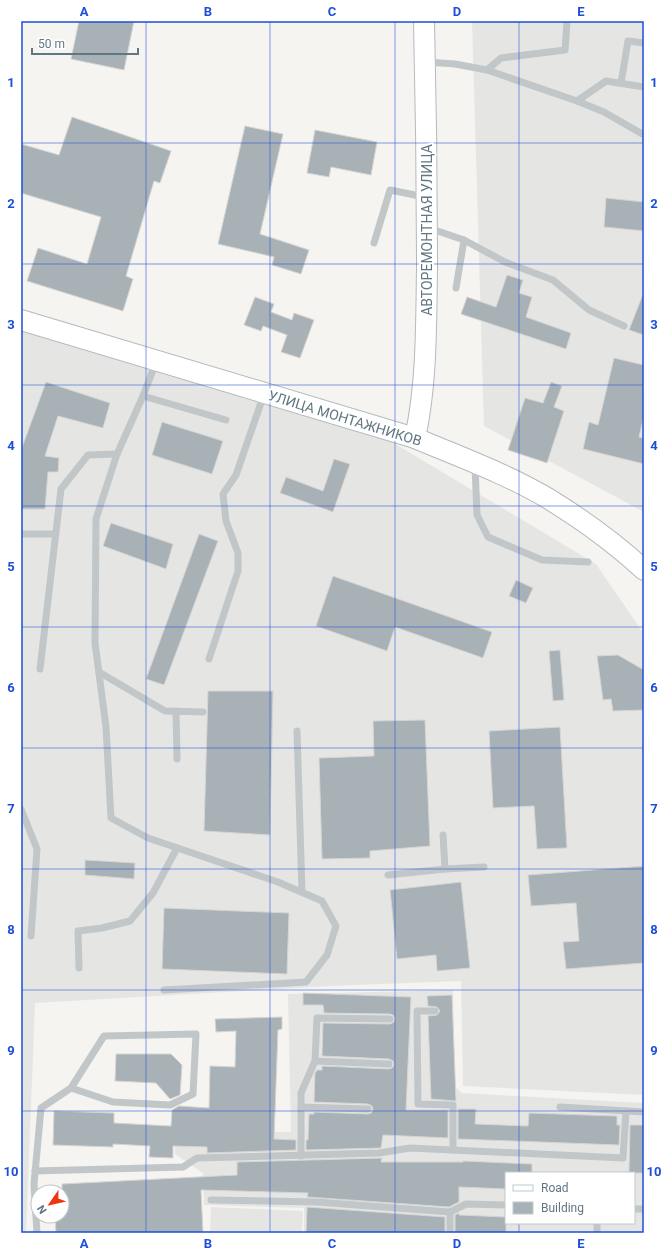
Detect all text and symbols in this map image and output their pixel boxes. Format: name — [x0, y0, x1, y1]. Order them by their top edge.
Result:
text: A — [80, 4, 89, 19]
text: B — [204, 4, 212, 19]
text: C — [328, 4, 337, 19]
text: D — [453, 4, 461, 19]
text: E — [577, 4, 585, 19]
scale bar — [32, 30, 138, 56]
text: 50 m — [38, 37, 65, 51]
text: 1 — [7, 75, 15, 90]
text: 1 — [650, 75, 658, 90]
street label: АВТОРЕМОНТНАЯ УЛИЦА — [419, 144, 435, 316]
text: 2 — [7, 196, 15, 211]
text: 2 — [650, 196, 658, 211]
text: 3 — [7, 317, 15, 332]
text: 3 — [650, 317, 658, 332]
street label: УЛИЦА МОНТАЖНИКОВ — [266, 387, 424, 449]
text: 4 — [7, 438, 15, 453]
text: 4 — [650, 438, 658, 453]
text: 5 — [7, 559, 15, 574]
text: 5 — [650, 559, 658, 574]
text: 6 — [7, 680, 15, 695]
text: 6 — [650, 680, 658, 695]
text: 7 — [7, 801, 15, 816]
text: 7 — [650, 801, 658, 816]
text: 8 — [7, 922, 15, 937]
text: 8 — [650, 922, 658, 937]
text: 9 — [7, 1043, 15, 1058]
text: 9 — [650, 1043, 658, 1058]
text: 10 — [4, 1164, 18, 1179]
text: 10 — [647, 1164, 661, 1179]
legend — [505, 1172, 635, 1224]
text: Road — [541, 1181, 569, 1195]
north arrow — [30, 1184, 70, 1224]
text: Building — [541, 1201, 584, 1215]
text: N — [34, 1202, 50, 1216]
text: A — [80, 1236, 89, 1251]
text: B — [204, 1236, 212, 1251]
text: C — [328, 1236, 337, 1251]
text: D — [453, 1236, 461, 1251]
text: E — [577, 1236, 585, 1251]

